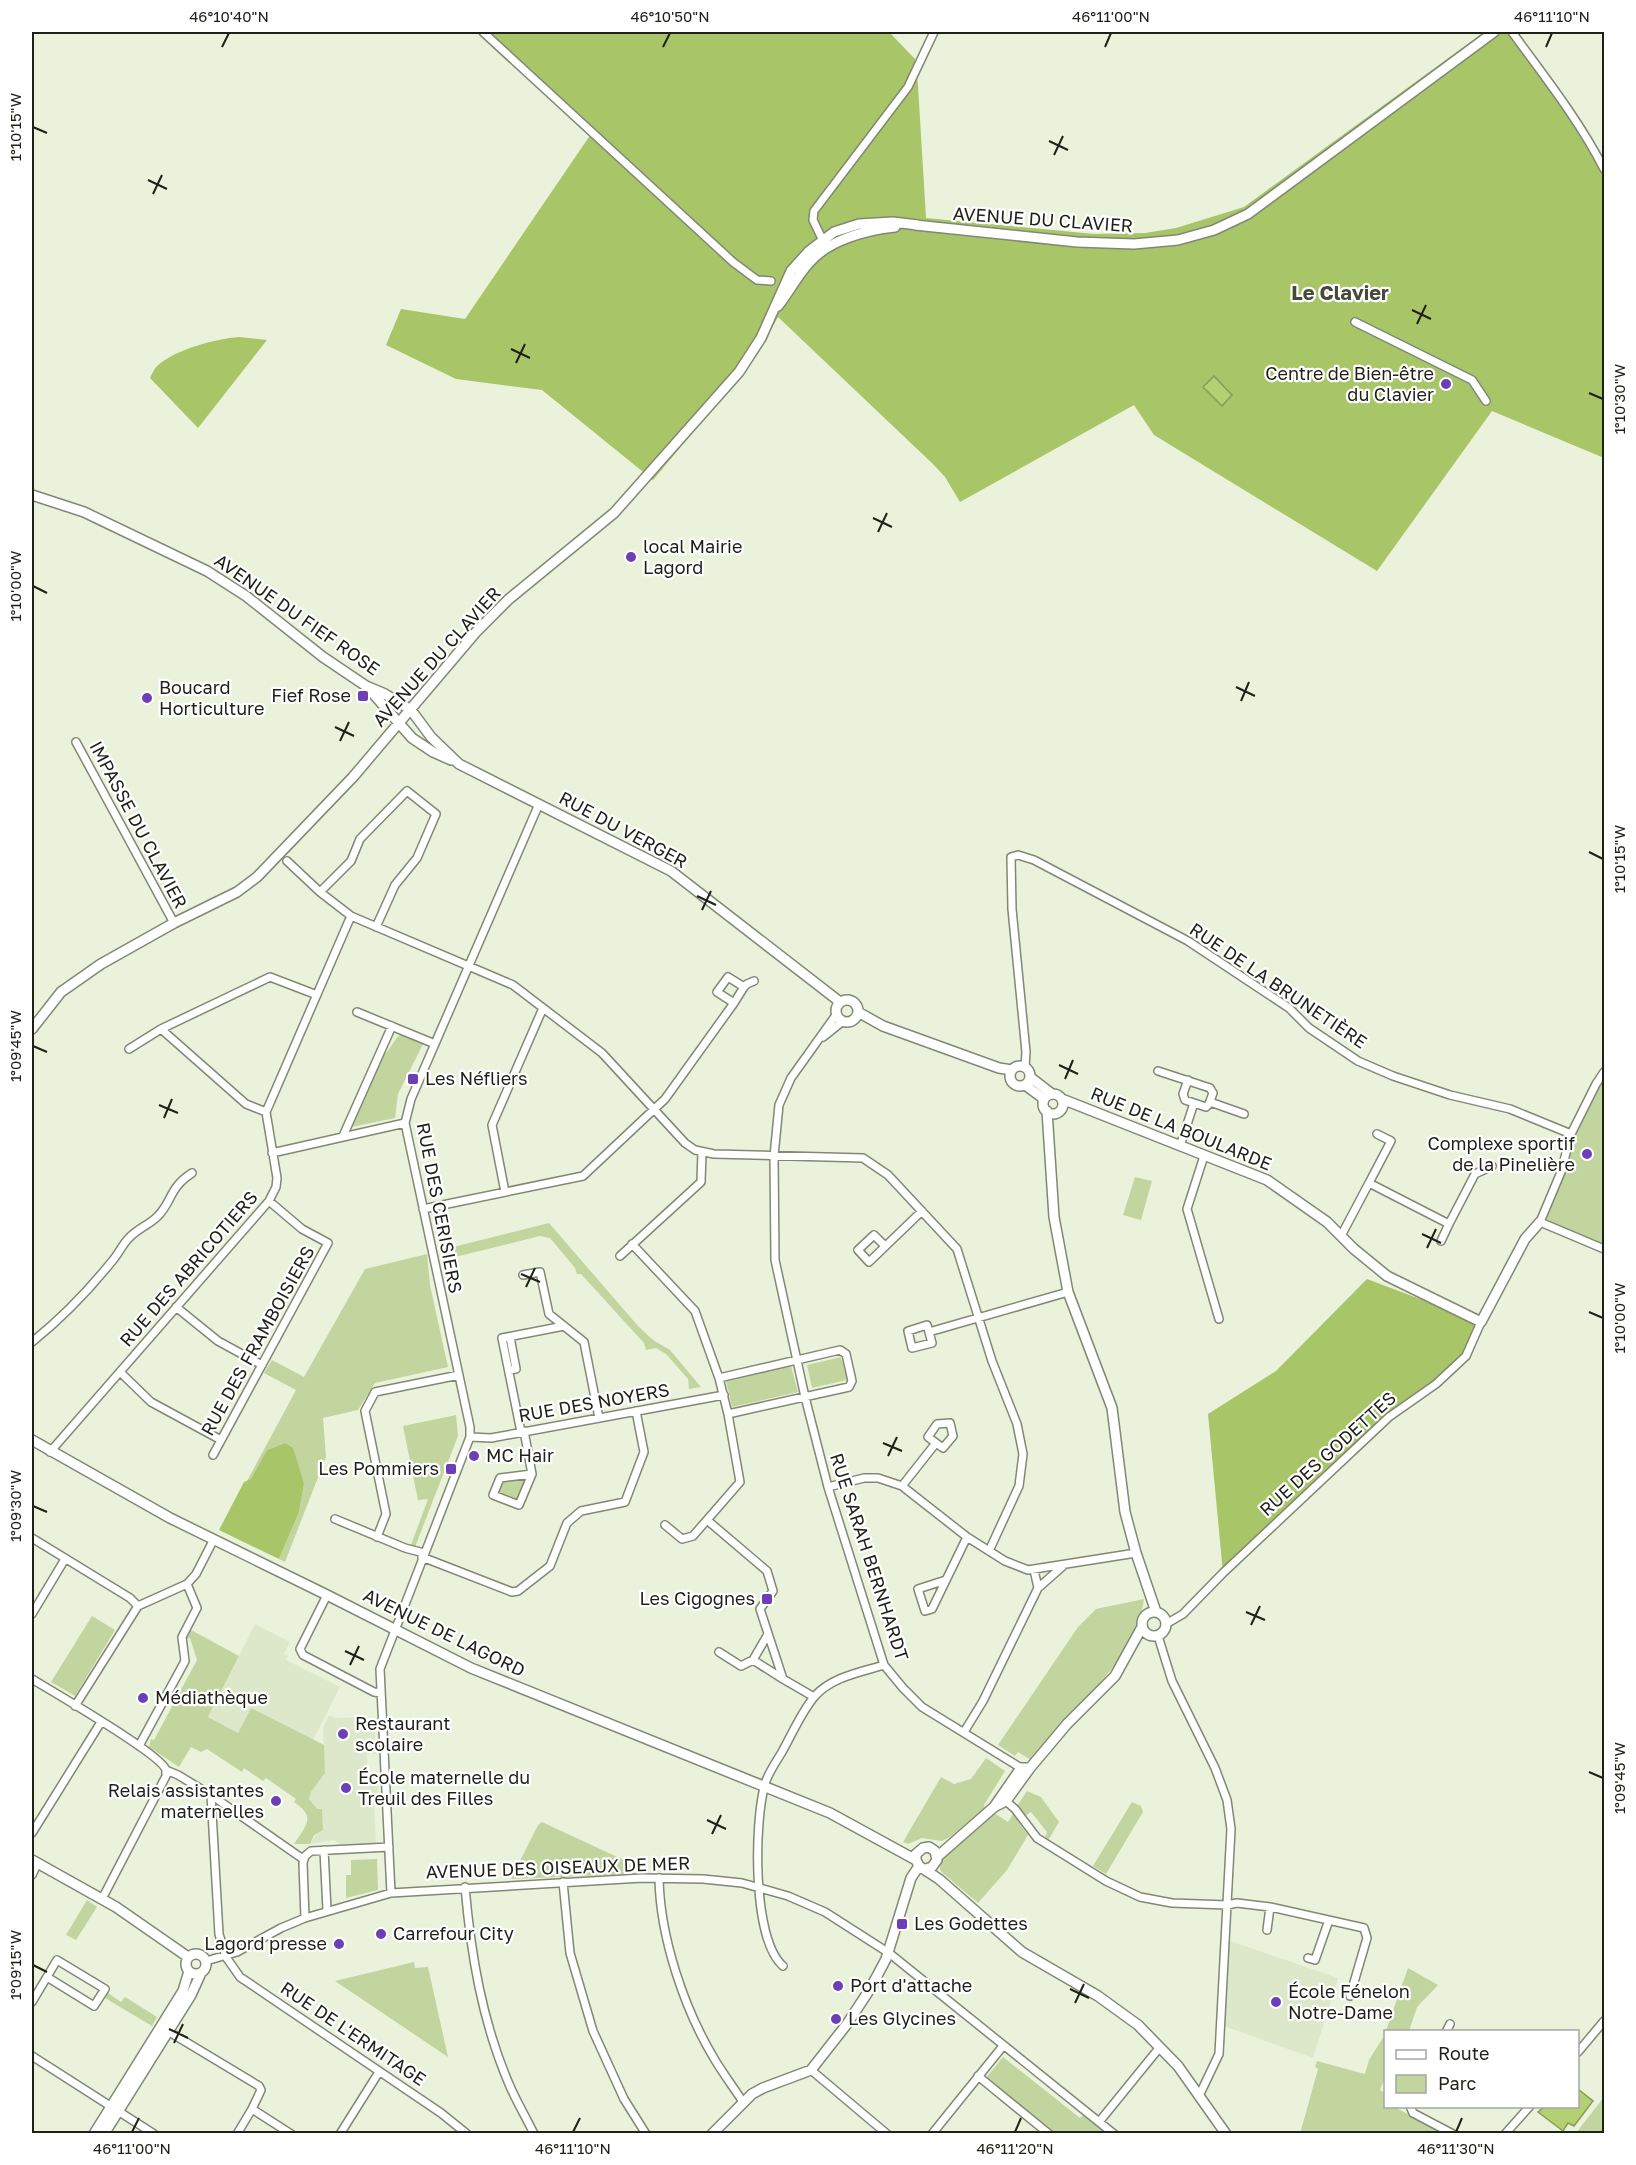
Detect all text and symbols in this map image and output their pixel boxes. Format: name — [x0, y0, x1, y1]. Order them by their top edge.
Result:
text: 46°10'40"N — [189, 7, 269, 25]
text: 46°10'50"N — [630, 7, 710, 25]
text: 46°11'00"N — [1072, 7, 1150, 25]
text: 46°11'10"N — [1514, 7, 1590, 25]
text: 1°10'15"W — [6, 93, 24, 161]
street label: AVENUE DU CLAVIER — [952, 202, 1134, 236]
district label: Le Clavier — [1291, 280, 1389, 304]
place label: Centre de Bien-être du Clavier — [1265, 362, 1434, 405]
text: 1°10'30"W — [1610, 364, 1628, 434]
marker: Centre de Bien-être du Clavier — [1439, 377, 1453, 391]
place label: local Mairie Lagord — [643, 535, 742, 578]
street label: AVENUE DU FIEF ROSE — [211, 549, 384, 680]
marker: local Mairie Lagord — [624, 550, 638, 564]
text: 1°10'00"W — [6, 551, 24, 621]
street label: AVENUE DU CLAVIER — [368, 582, 505, 731]
place label: Boucard Horticulture — [159, 676, 264, 719]
place label: Fief Rose — [271, 684, 351, 706]
marker: Fief Rose — [356, 689, 370, 703]
marker: Boucard Horticulture — [140, 691, 154, 705]
street label: IMPASSE DU CLAVIER — [85, 737, 192, 912]
street label: RUE DU VERGER — [556, 786, 691, 872]
text: 1°10'15"W — [1610, 825, 1628, 893]
street label: RUE DE LA BRUNETIÈRE — [1186, 918, 1371, 1053]
text: 1°09'45"W — [6, 1010, 24, 1082]
place label: Les Néfliers — [425, 1067, 528, 1089]
marker: Les Néfliers — [406, 1072, 420, 1086]
street label: RUE DE LA BOULARDE — [1088, 1082, 1275, 1174]
street label: RUE DES CERISIERS — [413, 1121, 467, 1295]
place label: Complexe sportif de la Pinelière — [1427, 1132, 1575, 1175]
marker: Complexe sportif de la Pinelière — [1580, 1147, 1594, 1161]
street label: RUE DES ABRICOTIERS — [115, 1186, 262, 1351]
street label: RUE DES FRAMBOISIERS — [196, 1242, 319, 1439]
text: 1°10'00"W — [1610, 1283, 1628, 1353]
street label: RUE DES NOYERS — [517, 1378, 671, 1426]
street label: RUE DES GODETTES — [1255, 1386, 1400, 1520]
place label: MC Hair — [486, 1444, 554, 1466]
marker: MC Hair — [467, 1449, 481, 1463]
street label: RUE SARAH BERNHARDT — [826, 1450, 914, 1663]
place label: Les Pommiers — [318, 1457, 439, 1479]
marker: Les Pommiers — [444, 1462, 458, 1476]
text: 1°09'30"W — [6, 1470, 24, 1542]
street label: AVENUE DE LAGORD — [360, 1583, 529, 1681]
place label: Les Cigognes — [639, 1587, 755, 1609]
marker: Les Cigognes — [760, 1592, 774, 1606]
place label: Médiathèque — [155, 1686, 268, 1708]
marker: Médiathèque — [136, 1691, 150, 1705]
place label: Restaurant scolaire — [355, 1712, 450, 1755]
marker: Restaurant scolaire — [336, 1727, 350, 1741]
text: 1°09'45"W — [1610, 1742, 1628, 1814]
place label: École maternelle du Treuil des Filles — [358, 1766, 530, 1809]
place label: Relais assistantes maternelles — [108, 1779, 264, 1822]
marker: École maternelle du Treuil des Filles — [339, 1781, 353, 1795]
marker: Relais assistantes maternelles — [269, 1794, 283, 1808]
street label: AVENUE DES OISEAUX DE MER — [425, 1851, 691, 1883]
place label: Les Godettes — [914, 1912, 1028, 1934]
marker: Les Godettes — [895, 1917, 909, 1931]
place label: Carrefour City — [393, 1922, 514, 1944]
marker: Carrefour City — [374, 1927, 388, 1941]
text: 1°09'15"W — [6, 1930, 24, 2000]
place label: Lagord presse — [204, 1932, 327, 1954]
marker: Lagord presse — [332, 1937, 346, 1951]
place label: Port d'attache — [850, 1974, 972, 1996]
street label: RUE DE L'ERMITAGE — [277, 1976, 430, 2090]
marker: Port d'attache — [831, 1979, 845, 1993]
place label: École Fénelon Notre-Dame — [1288, 1980, 1410, 2023]
marker: École Fénelon Notre-Dame — [1269, 1995, 1283, 2009]
place label: Les Glycines — [848, 2007, 956, 2029]
marker: Les Glycines — [829, 2012, 843, 2026]
legend — [1384, 2030, 1579, 2108]
text: Route — [1438, 2042, 1489, 2064]
text: Parc — [1438, 2072, 1477, 2094]
text: 46°11'00"N — [93, 2139, 171, 2157]
text: 46°11'10"N — [535, 2139, 611, 2157]
text: 46°11'20"N — [976, 2139, 1054, 2157]
text: 46°11'30"N — [1417, 2139, 1495, 2157]

